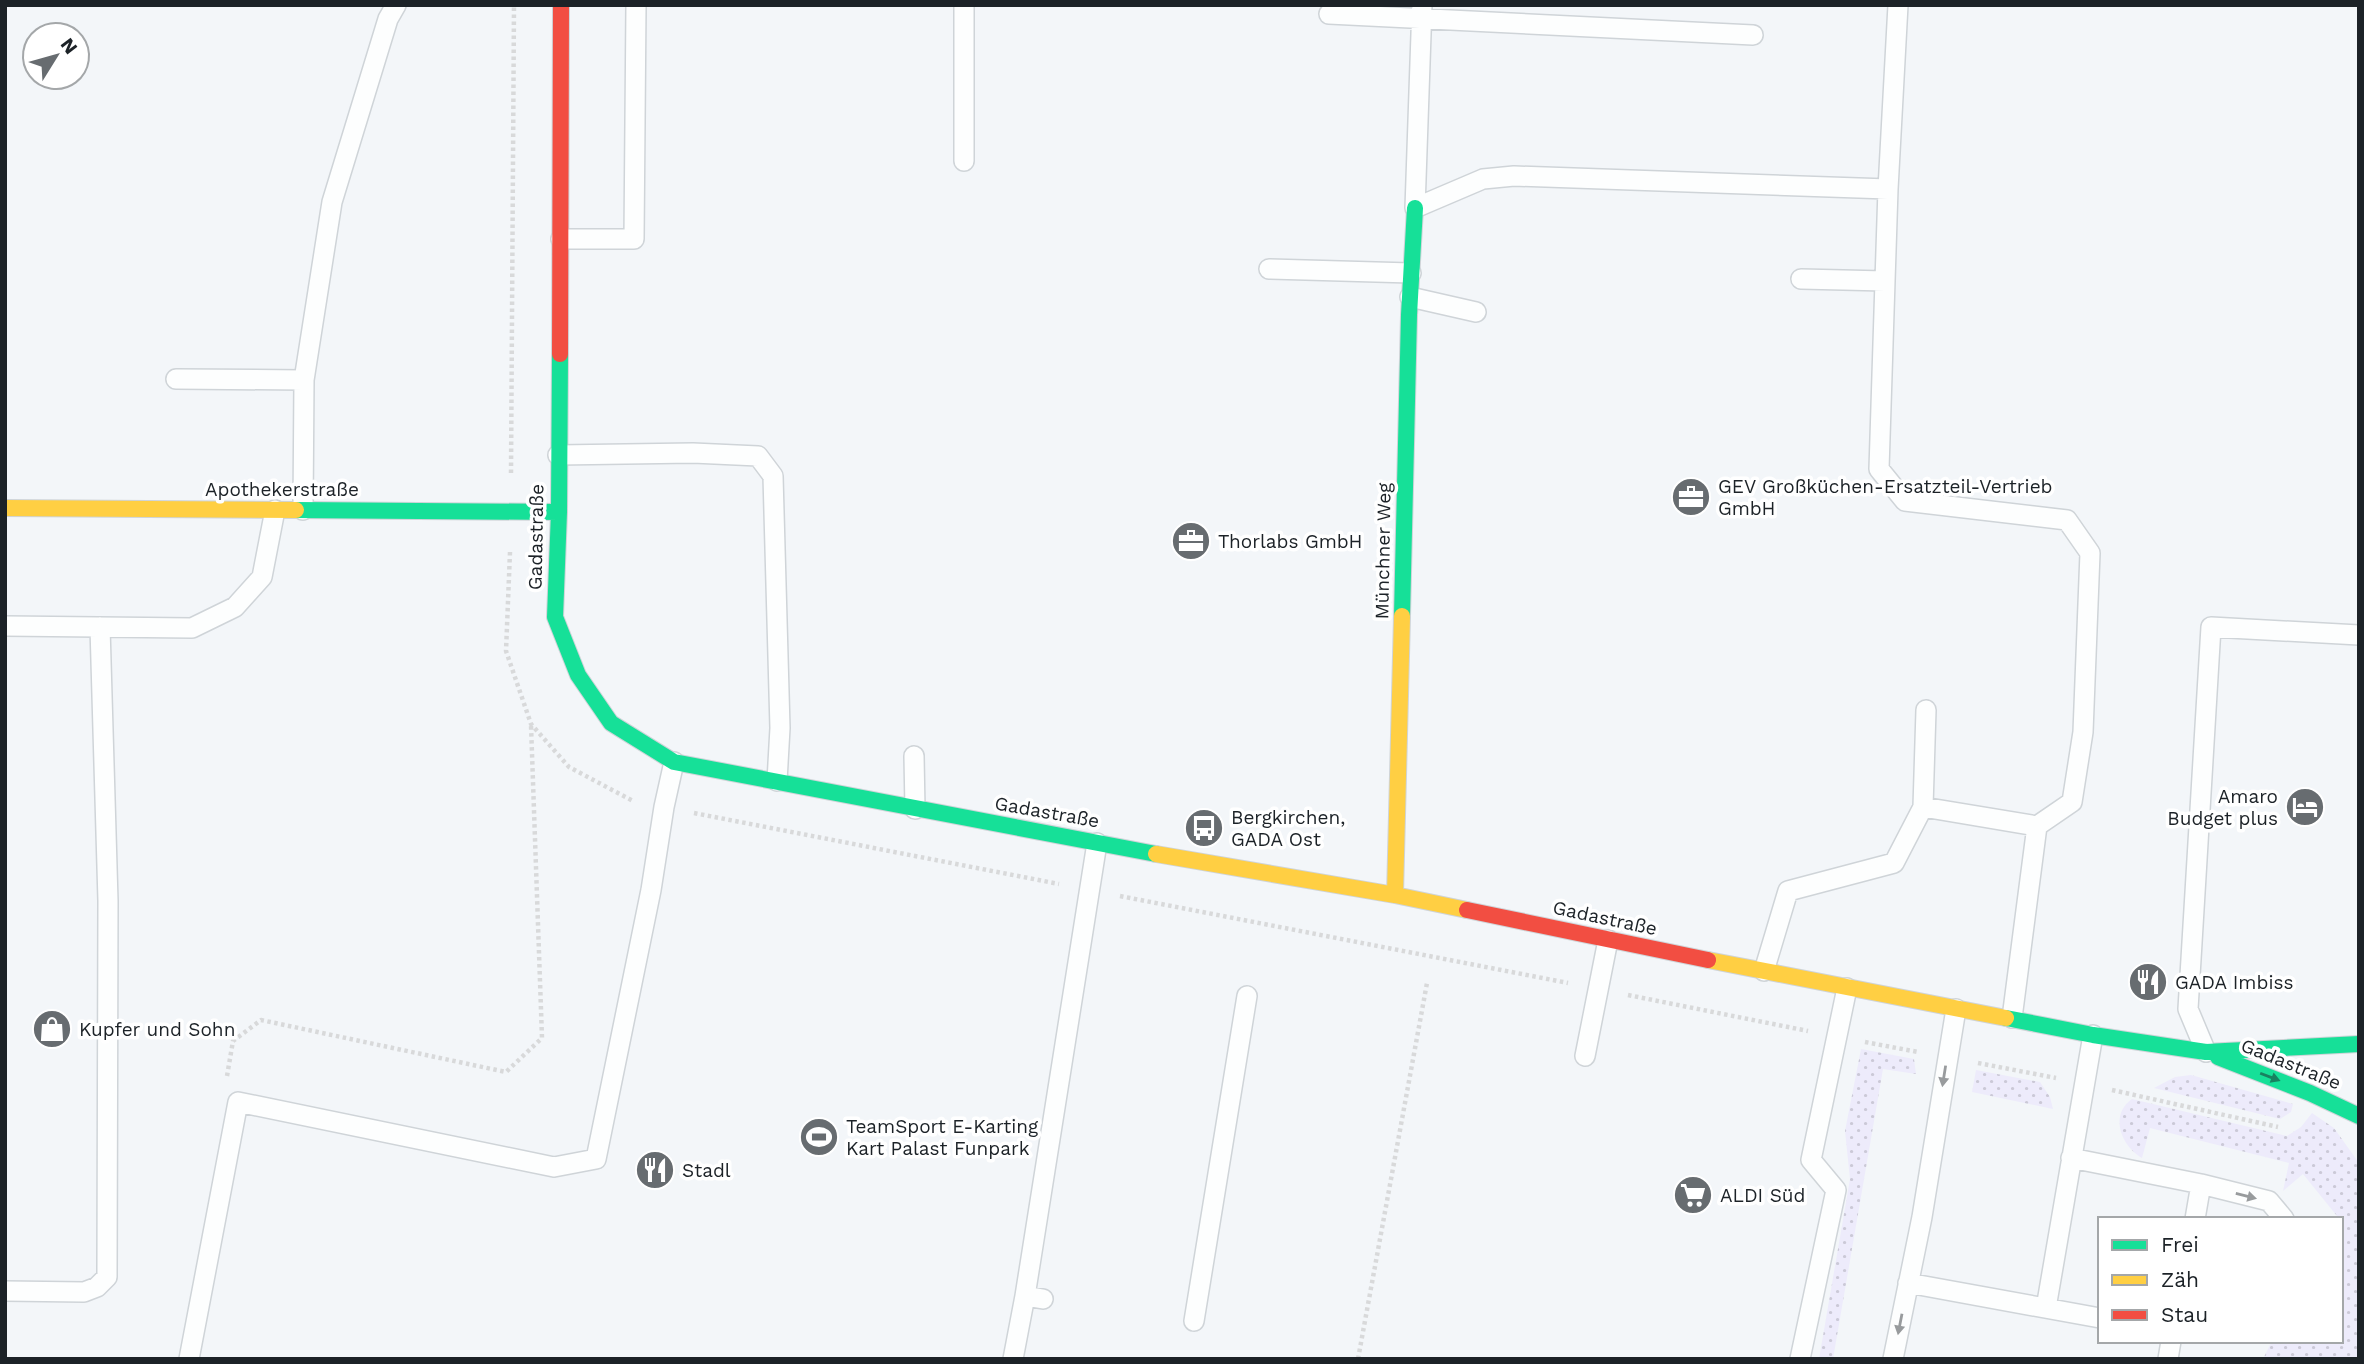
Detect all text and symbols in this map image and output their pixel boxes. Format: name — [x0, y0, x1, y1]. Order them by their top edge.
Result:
north arrow — [21, 21, 91, 91]
text: N — [56, 34, 83, 59]
place label: GEV Großküchen-Ersatzteil-Vertrieb GmbH — [1718, 475, 2053, 520]
office icon: GEV Großküchen-Ersatzteil-Vertrieb GmbH — [1670, 476, 1712, 518]
street label: Apothekerstraße — [205, 478, 359, 501]
street label: Münchner Weg — [1370, 482, 1396, 620]
street label: Gadastraße — [524, 484, 548, 590]
office icon: Thorlabs GmbH — [1170, 520, 1212, 562]
place label: Thorlabs GmbH — [1218, 530, 1363, 553]
place label: Amaro Budget plus — [2167, 785, 2278, 830]
hotel icon: Amaro Budget plus — [2284, 786, 2326, 828]
street label: Gadastraße — [993, 791, 1101, 833]
place label: Bergkirchen, GADA Ost — [1231, 806, 1345, 851]
bus stop icon: Bergkirchen, GADA Ost — [1183, 807, 1225, 849]
street label: Gadastraße — [1551, 896, 1659, 940]
restaurant icon: GADA Imbiss — [2127, 961, 2169, 1003]
place label: GADA Imbiss — [2175, 971, 2293, 994]
shop icon: Kupfer und Sohn — [31, 1008, 73, 1050]
place label: Kupfer und Sohn — [79, 1018, 235, 1041]
street label: Gadastraße — [2238, 1033, 2344, 1095]
one-way arrow — [1938, 1065, 1949, 1087]
one-way arrow — [2259, 1072, 2280, 1083]
place label: TeamSport E-Karting Kart Palast Funpark — [846, 1115, 1039, 1160]
sports icon: TeamSport E-Karting Kart Palast Funpark — [798, 1116, 840, 1158]
restaurant icon: Stadl — [634, 1149, 676, 1191]
place label: Stadl — [682, 1159, 731, 1182]
supermarket icon: ALDI Süd — [1672, 1174, 1714, 1216]
place label: ALDI Süd — [1720, 1184, 1805, 1207]
one-way arrow — [2236, 1191, 2258, 1202]
legend — [2098, 1217, 2343, 1343]
text: Frei — [2161, 1232, 2199, 1257]
text: Zäh — [2161, 1267, 2199, 1292]
text: Stau — [2161, 1302, 2208, 1327]
one-way arrow — [1894, 1313, 1905, 1335]

